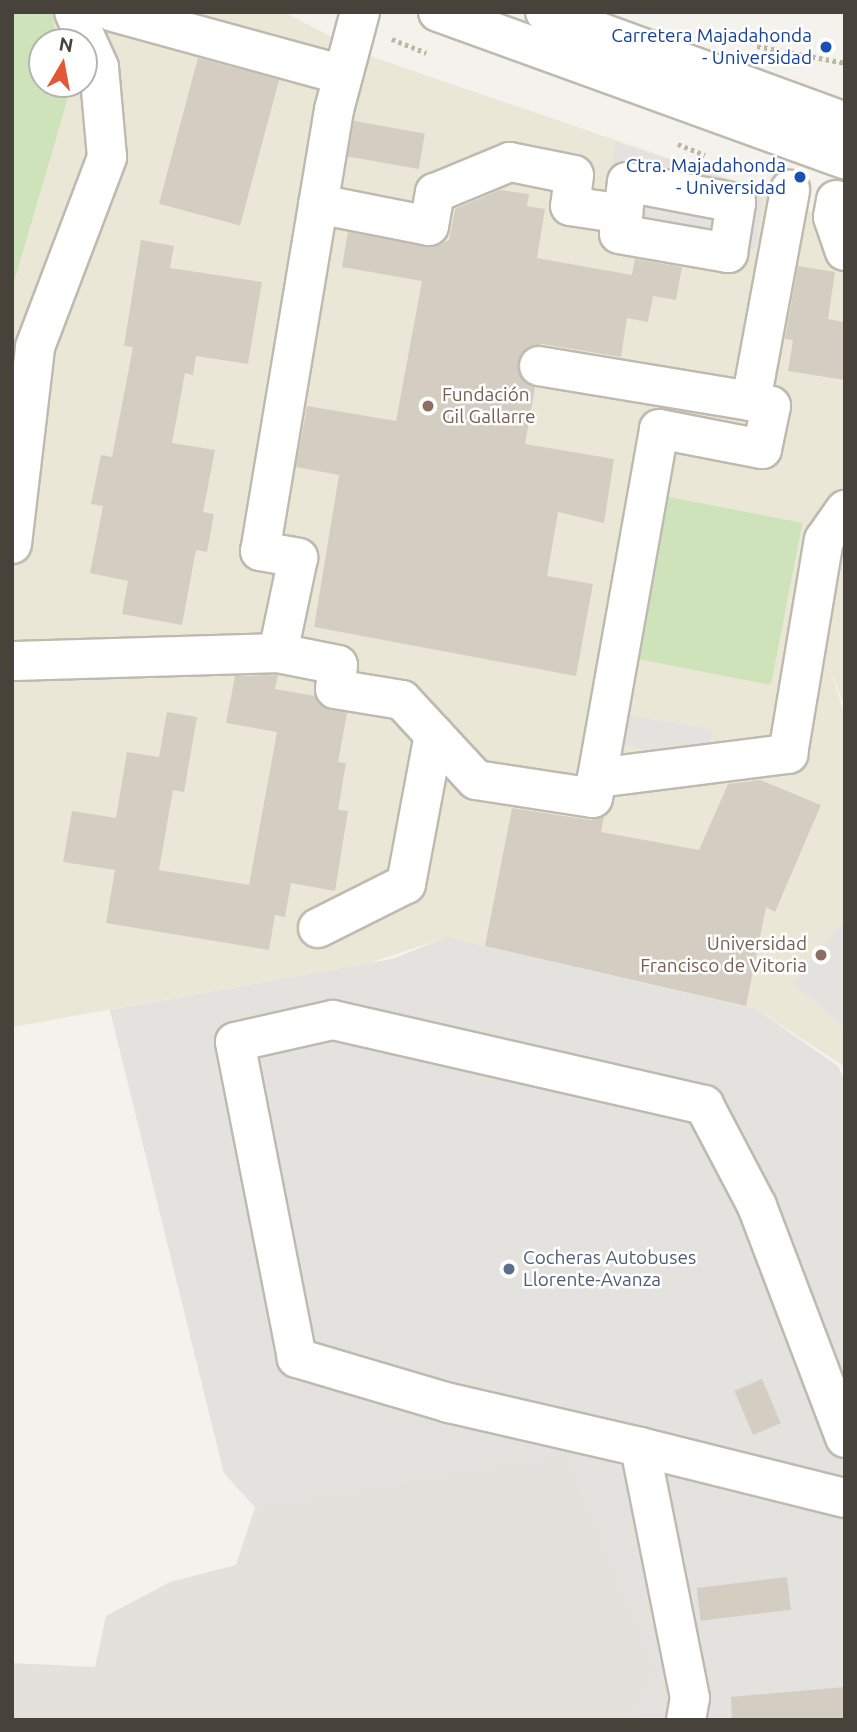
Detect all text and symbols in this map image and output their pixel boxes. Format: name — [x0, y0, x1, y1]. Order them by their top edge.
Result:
place label: Carretera Majadahonda - Universidad — [611, 25, 812, 69]
north arrow — [28, 28, 98, 98]
text: N — [57, 32, 75, 56]
marker: Carretera Majadahonda - Universidad — [818, 39, 834, 55]
place label: Ctra. Majadahonda - Universidad — [626, 155, 786, 199]
marker: Ctra. Majadahonda - Universidad — [792, 169, 808, 185]
place label: Fundación Gil Gallarre — [442, 384, 536, 428]
marker: Fundación Gil Gallarre — [420, 398, 436, 414]
place label: Universidad Francisco de Vitoria — [640, 933, 807, 977]
marker: Universidad Francisco de Vitoria — [813, 947, 829, 963]
place label: Cocheras Autobuses Llorente-Avanza — [523, 1247, 696, 1291]
marker: Cocheras Autobuses Llorente-Avanza — [501, 1261, 517, 1277]

